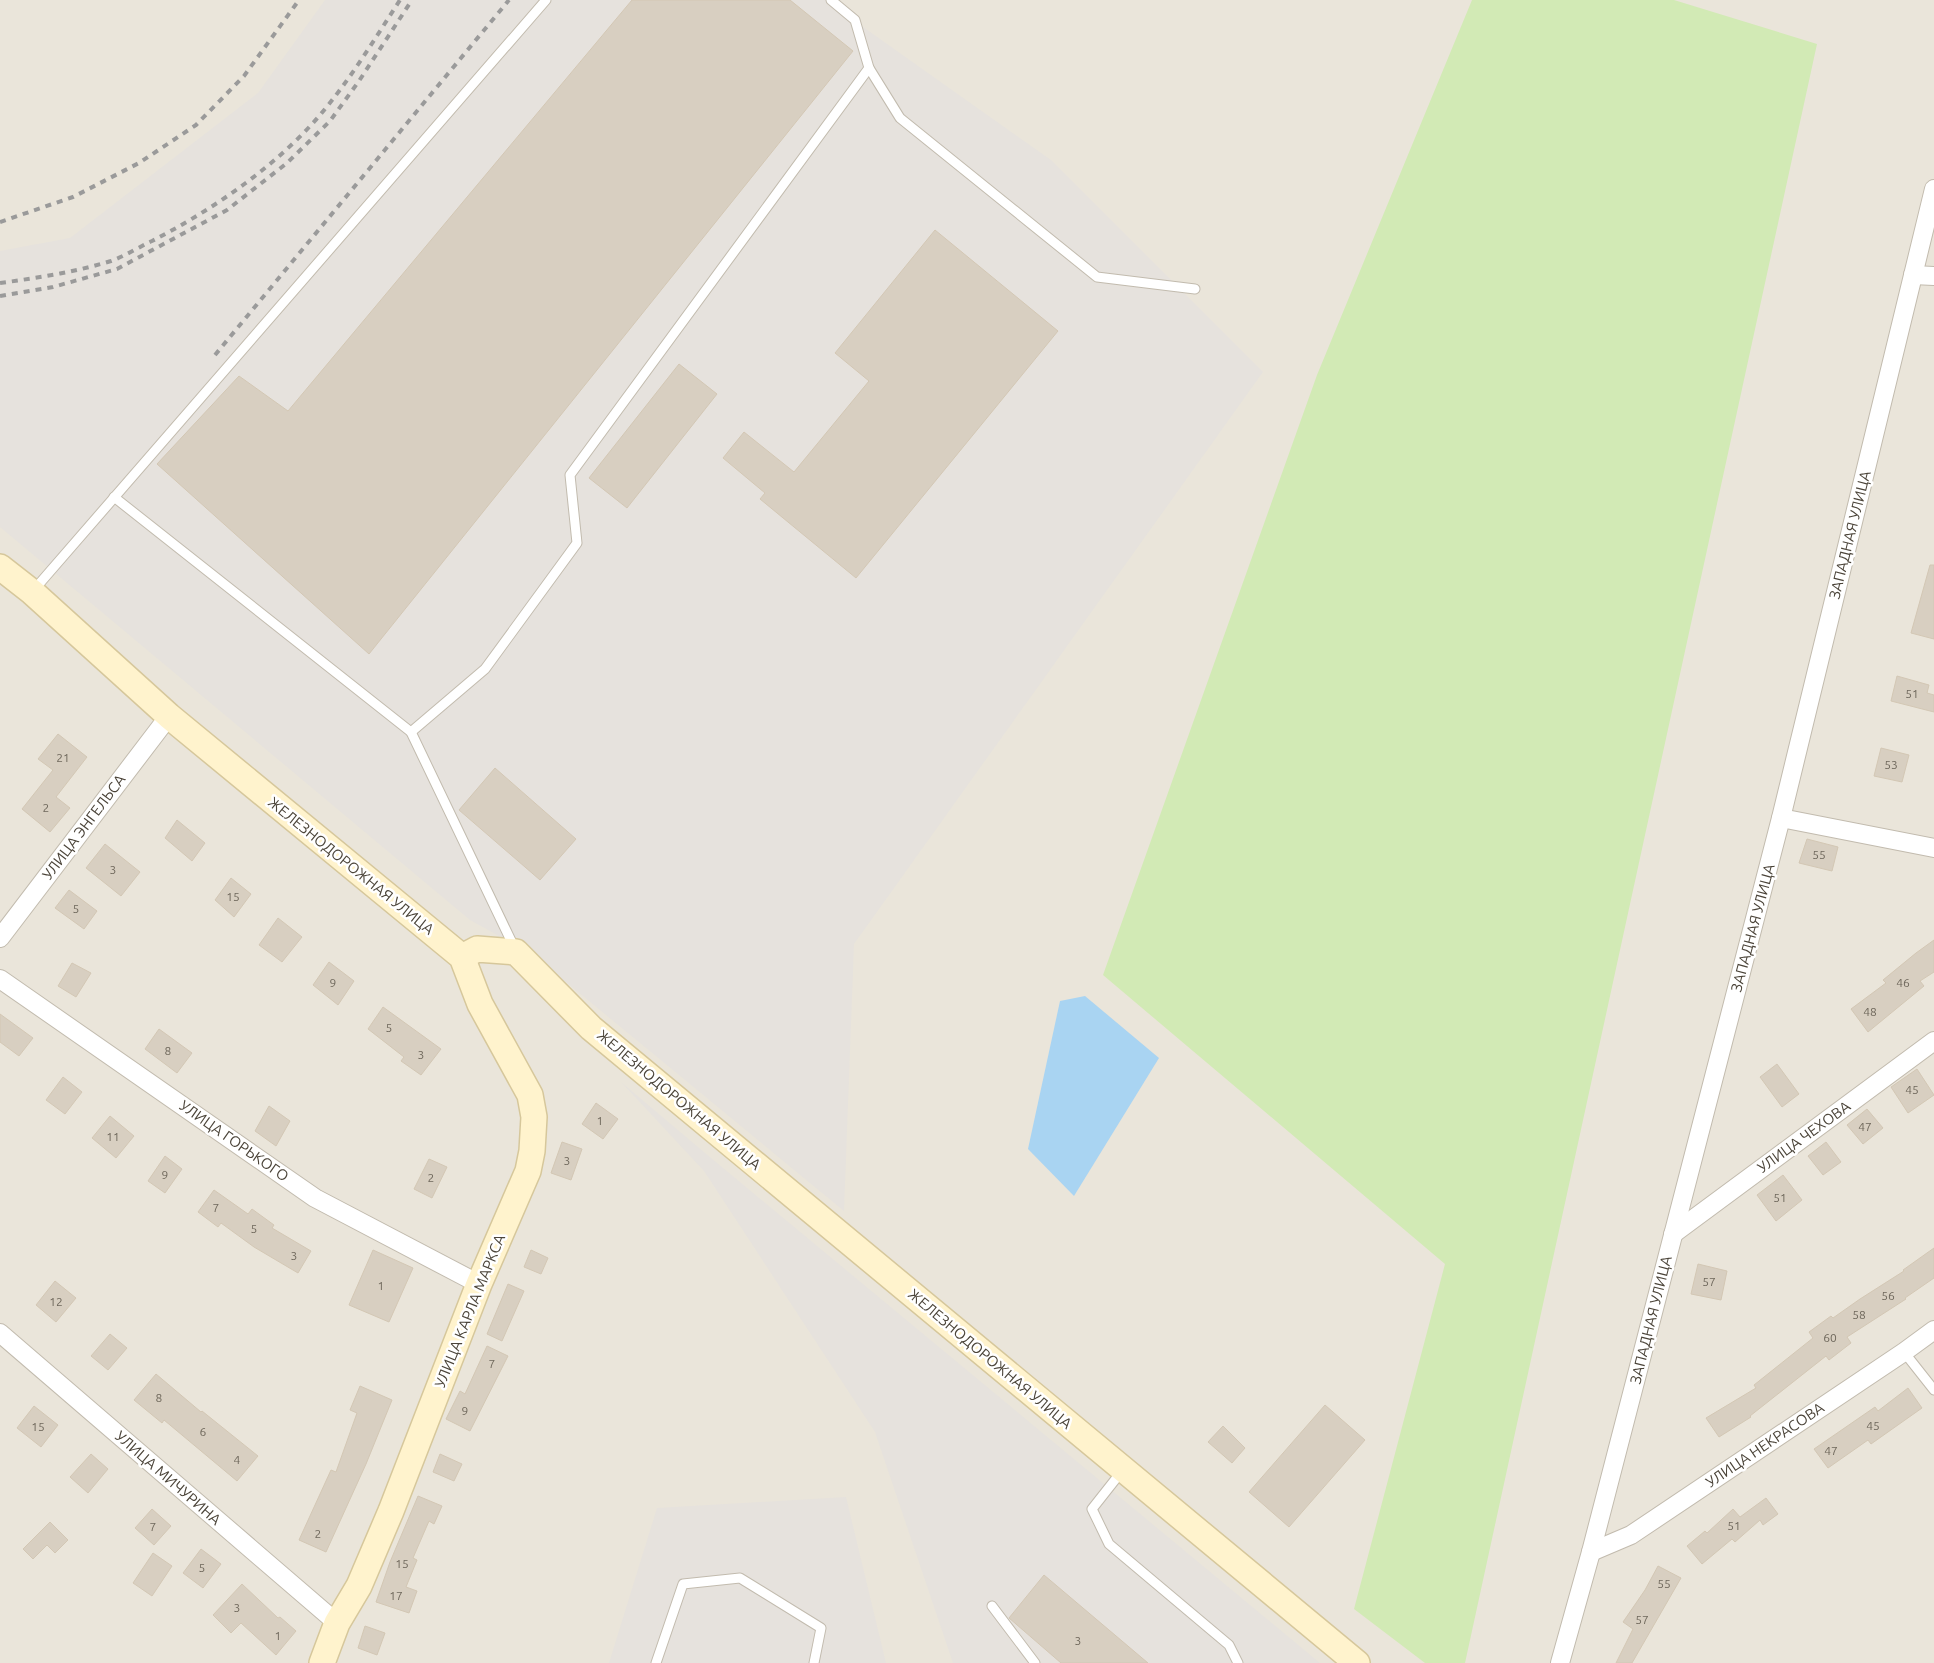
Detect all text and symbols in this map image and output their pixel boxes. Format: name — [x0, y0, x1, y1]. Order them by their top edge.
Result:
street label: ЗАПАДНАЯ УЛИЦА — [1825, 469, 1874, 601]
house number: 51 — [1905, 687, 1919, 700]
house number: 21 — [56, 751, 70, 764]
house number: 53 — [1884, 758, 1898, 771]
street label: УЛИЦА ЭНГЕЛЬСА — [39, 771, 129, 883]
street label: ЖЕЛЕЗНОДОРОЖНАЯ УЛИЦА — [265, 793, 438, 938]
house number: 2 — [43, 801, 49, 814]
house number: 55 — [1812, 848, 1826, 861]
street label: ЗАПАДНАЯ УЛИЦА — [1727, 862, 1778, 994]
house number: 3 — [110, 863, 116, 876]
house number: 15 — [226, 890, 240, 903]
house number: 5 — [73, 902, 79, 915]
house number: 9 — [330, 976, 336, 989]
house number: 46 — [1896, 976, 1910, 989]
house number: 48 — [1863, 1005, 1877, 1018]
house number: 5 — [386, 1021, 392, 1034]
street label: ЖЕЛЕЗНОДОРОЖНАЯ УЛИЦА — [594, 1026, 765, 1173]
house number: 8 — [165, 1044, 172, 1057]
house number: 3 — [418, 1048, 424, 1061]
house number: 45 — [1905, 1083, 1919, 1096]
street label: УЛИЦА ГОРЬКОГО — [177, 1097, 292, 1185]
street label: УЛИЦА ЧЕХОВА — [1754, 1097, 1854, 1176]
house number: 1 — [597, 1114, 603, 1127]
house number: 47 — [1858, 1120, 1872, 1133]
house number: 11 — [106, 1130, 120, 1143]
house number: 3 — [564, 1154, 570, 1167]
house number: 9 — [162, 1168, 168, 1181]
house number: 2 — [428, 1171, 434, 1184]
house number: 51 — [1773, 1191, 1787, 1204]
house number: 7 — [213, 1201, 219, 1214]
house number: 5 — [251, 1222, 257, 1235]
street label: УЛИЦА КАРЛА МАРКСА — [431, 1231, 508, 1390]
house number: 3 — [291, 1249, 297, 1262]
street label: ЗАПАДНАЯ УЛИЦА — [1626, 1254, 1675, 1386]
house number: 57 — [1702, 1275, 1716, 1288]
house number: 1 — [378, 1279, 384, 1292]
street label: ЖЕЛЕЗНОДОРОЖНАЯ УЛИЦА — [905, 1285, 1076, 1432]
house number: 56 — [1881, 1289, 1895, 1302]
house number: 12 — [49, 1295, 63, 1308]
house number: 58 — [1852, 1308, 1866, 1321]
house number: 60 — [1823, 1331, 1837, 1344]
house number: 7 — [489, 1357, 495, 1370]
house number: 8 — [156, 1391, 163, 1404]
street label: УЛИЦА НЕКРАСОВА — [1702, 1399, 1827, 1490]
house number: 9 — [462, 1404, 468, 1417]
house number: 45 — [1866, 1419, 1880, 1432]
house number: 15 — [31, 1420, 45, 1433]
house number: 6 — [200, 1425, 207, 1438]
street label: УЛИЦА МИЧУРИНА — [112, 1427, 225, 1528]
house number: 47 — [1824, 1444, 1838, 1457]
house number: 4 — [234, 1453, 241, 1466]
house number: 51 — [1727, 1519, 1741, 1532]
house number: 7 — [150, 1520, 156, 1533]
house number: 2 — [315, 1527, 321, 1540]
house number: 15 — [395, 1557, 409, 1570]
house number: 5 — [199, 1561, 205, 1574]
house number: 55 — [1657, 1577, 1671, 1590]
house number: 17 — [389, 1589, 403, 1602]
house number: 3 — [234, 1601, 240, 1614]
house number: 57 — [1635, 1613, 1649, 1626]
house number: 1 — [275, 1629, 281, 1642]
house number: 3 — [1075, 1634, 1081, 1647]

